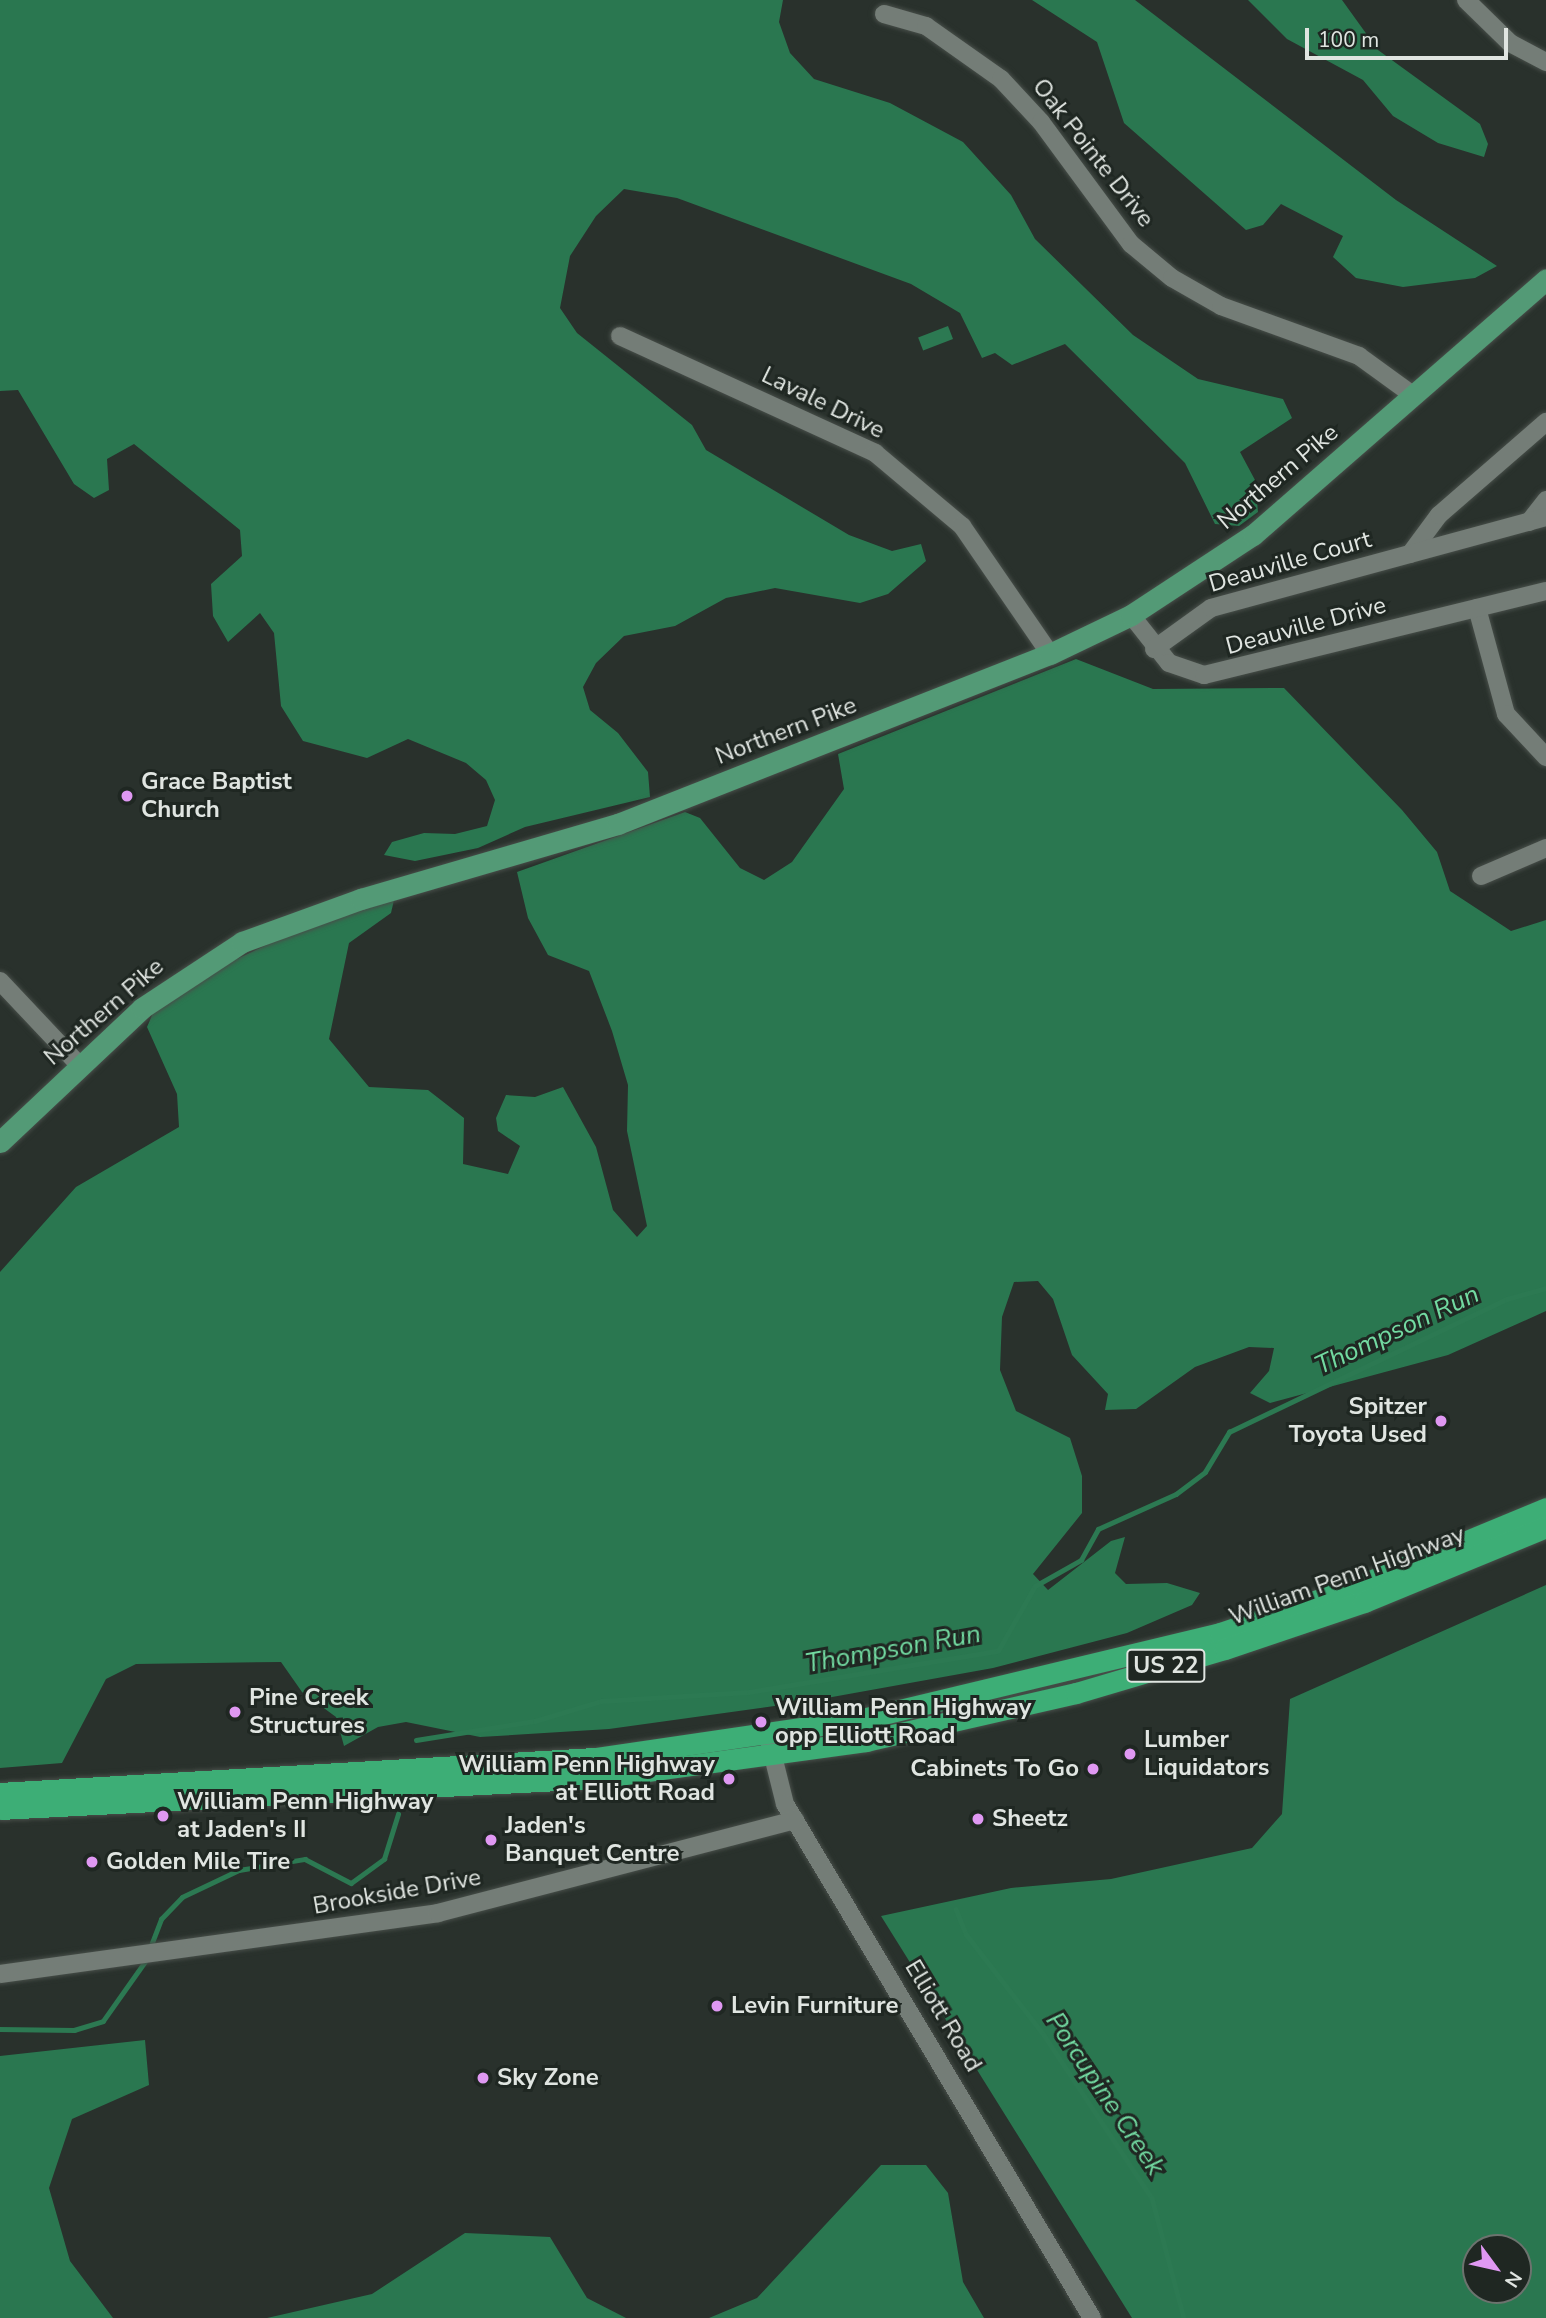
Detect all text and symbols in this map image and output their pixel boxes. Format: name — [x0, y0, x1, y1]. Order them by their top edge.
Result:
scale bar — [1308, 14, 1511, 58]
text: 100 m — [1318, 26, 1379, 54]
street label: Oak Pointe Drive — [1026, 73, 1160, 233]
street label: Lavale Drive — [757, 361, 889, 445]
street label: Northern Pike — [1212, 418, 1344, 536]
street label: Deauville Court — [1206, 525, 1374, 599]
street label: Deauville Drive — [1223, 591, 1389, 661]
street label: Northern Pike — [711, 691, 861, 771]
place label: Grace Baptist Church — [141, 768, 292, 824]
marker: Grace Baptist Church — [119, 788, 135, 804]
street label: Northern Pike — [38, 952, 170, 1072]
water label: Thompson Run — [1310, 1278, 1484, 1382]
place label: Spitzer Toyota Used — [1289, 1393, 1427, 1449]
marker: Spitzer Toyota Used — [1433, 1413, 1449, 1429]
street label: William Penn Highway — [1225, 1520, 1469, 1632]
water label: Thompson Run — [803, 1618, 983, 1680]
road number: US 22 — [1126, 1646, 1206, 1686]
place label: Pine Creek Structures — [249, 1684, 369, 1740]
place label: William Penn Highway opp Elliott Road — [775, 1694, 1031, 1750]
marker: Pine Creek Structures — [227, 1704, 243, 1720]
marker: William Penn Highway opp Elliott Road — [753, 1714, 769, 1730]
place label: Lumber Liquidators — [1144, 1726, 1269, 1782]
marker: Lumber Liquidators — [1122, 1746, 1138, 1762]
place label: William Penn Highway at Elliott Road — [459, 1751, 715, 1807]
place label: Cabinets To Go — [910, 1755, 1079, 1783]
marker: Cabinets To Go — [1085, 1761, 1101, 1777]
marker: William Penn Highway at Elliott Road — [721, 1771, 737, 1787]
place label: William Penn Highway at Jaden's II — [177, 1788, 433, 1844]
place label: Sheetz — [992, 1805, 1068, 1833]
marker: William Penn Highway at Jaden's II — [155, 1808, 171, 1824]
marker: Sheetz — [970, 1811, 986, 1827]
place label: Jaden's Banquet Centre — [505, 1812, 680, 1868]
marker: Jaden's Banquet Centre — [483, 1832, 499, 1848]
place label: Golden Mile Tire — [106, 1848, 290, 1876]
marker: Golden Mile Tire — [84, 1854, 100, 1870]
street label: Brookside Drive — [311, 1863, 483, 1921]
street label: Elliott Road — [898, 1955, 988, 2077]
place label: Levin Furniture — [731, 1992, 898, 2020]
marker: Levin Furniture — [709, 1998, 725, 2014]
water label: Porcupine Creek — [1039, 2007, 1171, 2181]
place label: Sky Zone — [497, 2064, 599, 2092]
marker: Sky Zone — [475, 2070, 491, 2086]
north arrow — [1462, 2234, 1532, 2304]
text: N — [1498, 2266, 1528, 2292]

